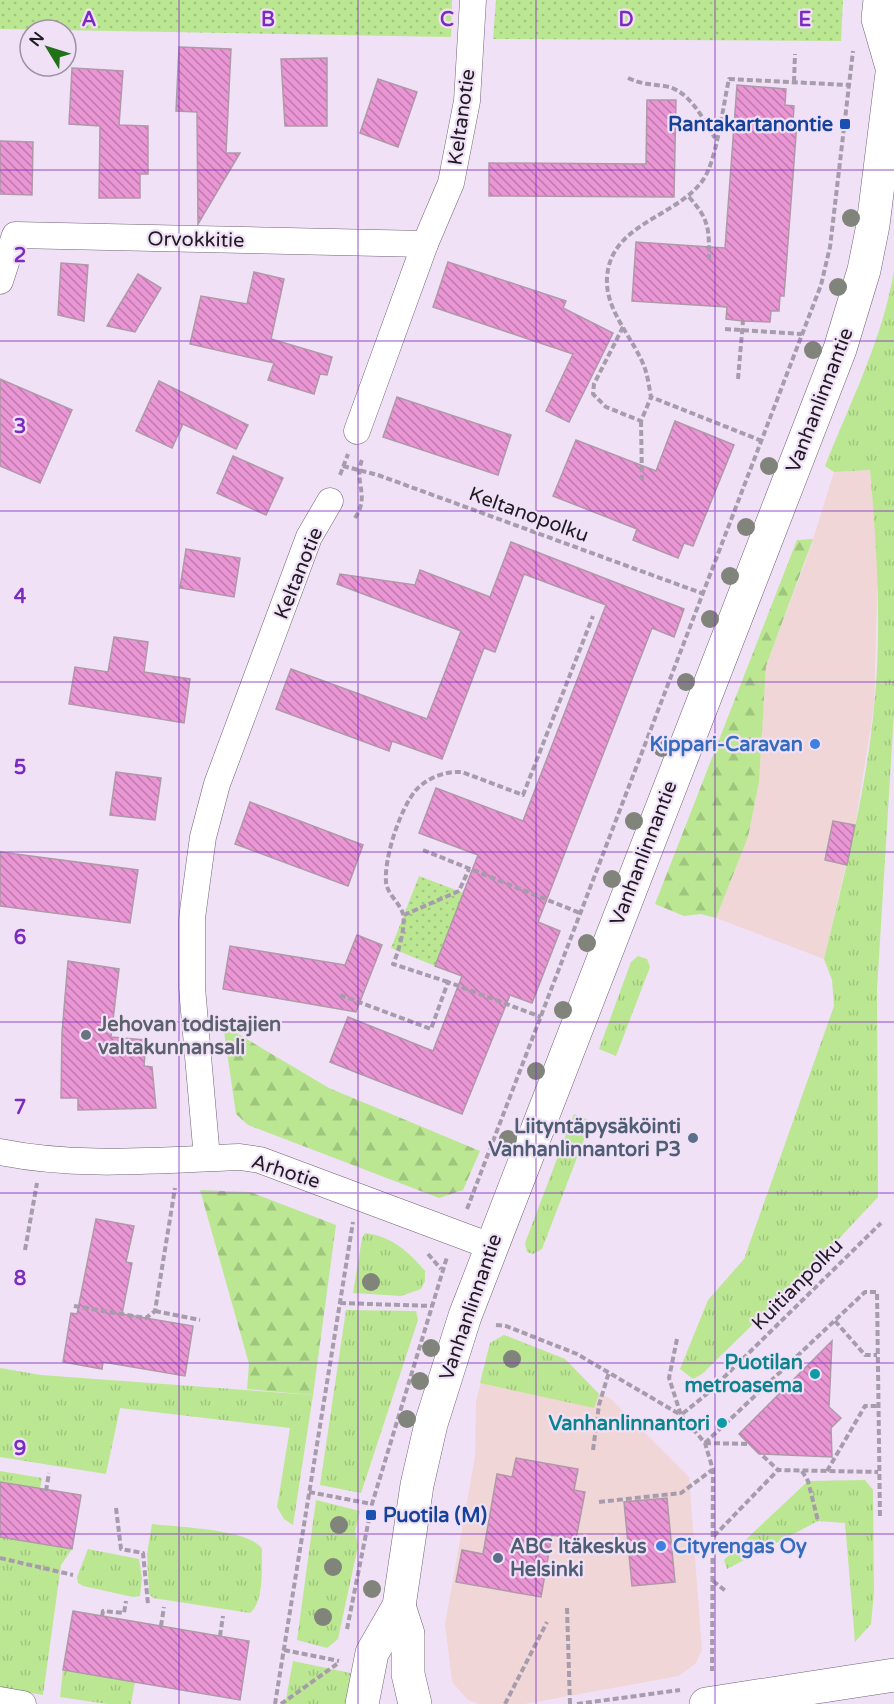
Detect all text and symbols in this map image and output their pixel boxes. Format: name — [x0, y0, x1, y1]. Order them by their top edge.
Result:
text: A — [82, 8, 97, 32]
text: B — [261, 8, 275, 32]
text: C — [440, 8, 454, 32]
text: D — [618, 8, 634, 32]
text: E — [799, 8, 812, 32]
north arrow — [18, 18, 78, 78]
text: N — [25, 28, 49, 51]
street label: Keltanotie — [443, 68, 481, 167]
place label: Rantakartanontie — [668, 113, 833, 137]
marker: Rantakartanontie — [838, 117, 852, 131]
street label: Orvokkitie — [147, 227, 245, 253]
text: 2 — [14, 244, 26, 268]
street label: Vanhanlinnantie — [781, 325, 859, 476]
text: 3 — [14, 415, 26, 439]
street label: Keltanopolku — [465, 482, 592, 548]
street label: Keltanotie — [270, 524, 328, 623]
text: 4 — [14, 585, 27, 609]
place label: Kippari-Caravan — [650, 733, 803, 757]
marker: Kippari-Caravan — [808, 737, 822, 751]
text: 5 — [14, 756, 26, 780]
street label: Vanhanlinnantie — [605, 778, 683, 929]
text: 6 — [14, 926, 26, 950]
place label: Jehovan todistajien valtakunnansali — [97, 1013, 281, 1060]
marker: Jehovan todistajien valtakunnansali — [79, 1028, 93, 1042]
text: 7 — [14, 1096, 26, 1120]
place label: Liityntäpysäköinti Vanhanlinnantori P3 — [488, 1115, 681, 1162]
marker: Liityntäpysäköinti Vanhanlinnantori P3 — [686, 1131, 700, 1145]
street label: Arhotie — [248, 1150, 323, 1194]
street label: Vanhanlinnantie — [435, 1231, 507, 1384]
street label: Kuitianpolku — [747, 1234, 848, 1335]
text: 8 — [14, 1267, 26, 1291]
place label: Puotilan metroasema — [684, 1351, 803, 1398]
marker: Puotilan metroasema — [808, 1367, 822, 1381]
place label: Vanhanlinnantori — [548, 1412, 710, 1436]
marker: Vanhanlinnantori — [715, 1416, 729, 1430]
text: 9 — [14, 1437, 26, 1461]
place label: Puotila (M) — [383, 1504, 487, 1528]
marker: Puotila (M) — [364, 1508, 378, 1522]
place label: ABC Itäkeskus Helsinki — [510, 1535, 647, 1582]
place label: Cityrengas Oy — [673, 1535, 807, 1559]
marker: Cityrengas Oy — [654, 1539, 668, 1553]
marker: ABC Itäkeskus Helsinki — [491, 1551, 505, 1565]

